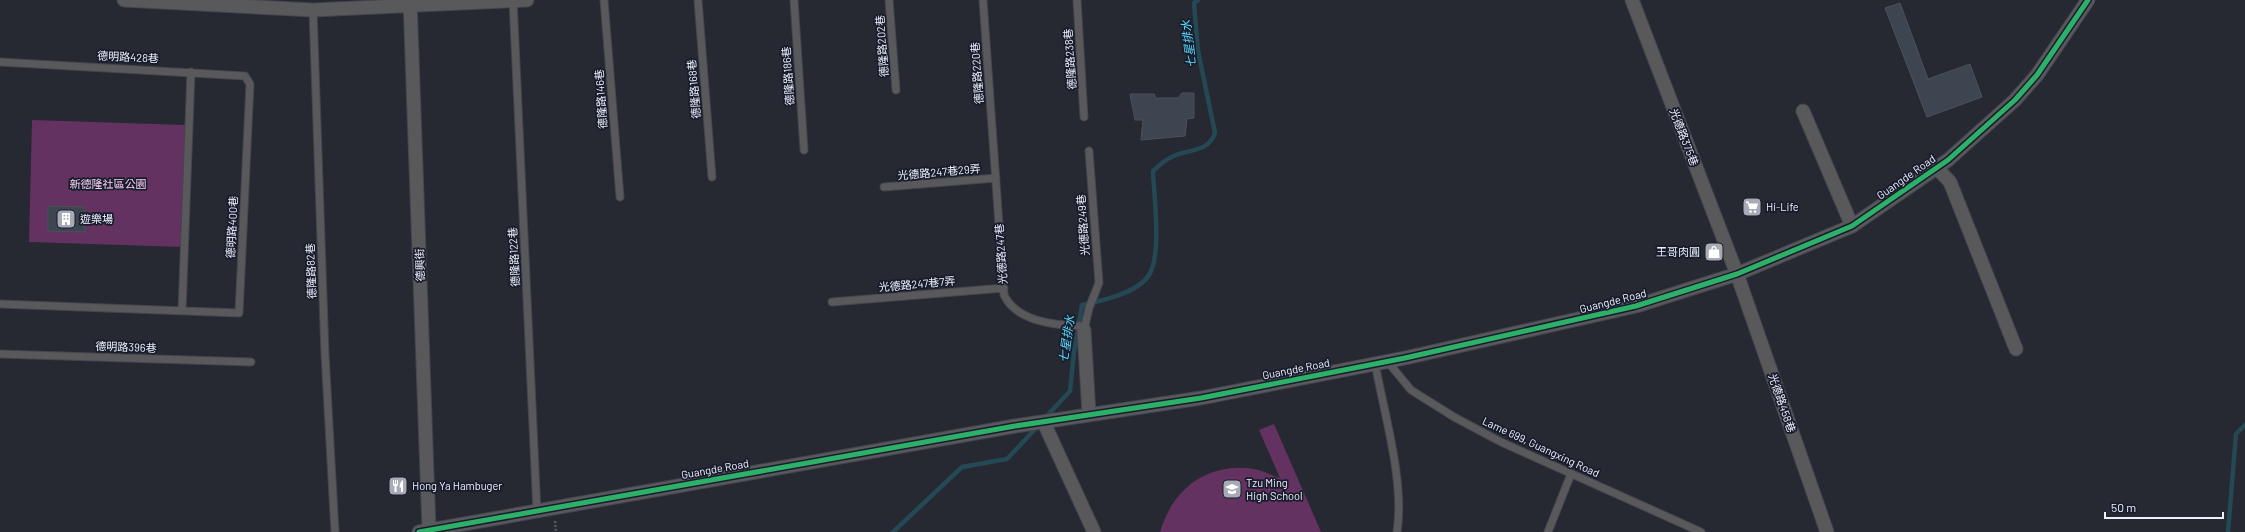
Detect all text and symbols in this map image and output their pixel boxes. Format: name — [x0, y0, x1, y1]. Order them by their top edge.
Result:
street label: 德隆路202巷 — [873, 15, 890, 77]
water label: 七星排水 — [1178, 18, 1198, 69]
street label: 德隆路238巷 — [1061, 28, 1078, 90]
street label: 德隆路220巷 — [968, 42, 985, 104]
street label: 德隆路186巷 — [779, 46, 796, 106]
street label: 德明路428巷 — [97, 48, 159, 65]
street label: 德隆路168巷 — [684, 59, 703, 119]
street label: 德隆路146巷 — [592, 69, 609, 129]
street label: 光德路375巷 — [1668, 106, 1701, 167]
street label: Guangde Road — [1874, 152, 1937, 202]
street label: 光德路247巷29弄 — [897, 161, 981, 182]
park label: 新德隆社區公園 — [70, 177, 147, 190]
street label: 光德路249巷 — [1074, 194, 1091, 256]
street label: 德明路400巷 — [223, 195, 240, 259]
supermarket icon: Hi-Life — [1741, 196, 1763, 218]
place label: Hi-Life — [1766, 200, 1799, 213]
building icon: 遊樂場 — [55, 208, 77, 230]
place label: 遊樂場 — [80, 212, 113, 225]
street label: 光德路247巷 — [992, 223, 1009, 285]
street label: 德隆路122巷 — [505, 227, 522, 287]
shop icon: 王哥肉圓 — [1703, 241, 1725, 263]
street label: 德隆路82巷 — [303, 243, 318, 299]
place label: 王哥肉圓 — [1656, 245, 1700, 258]
street label: 德興街 — [412, 248, 427, 282]
street label: 光德路247巷7弄 — [878, 274, 956, 293]
street label: Guangde Road — [1578, 286, 1648, 315]
water label: 七星排水 — [1056, 313, 1076, 364]
street label: 德明路396巷 — [95, 339, 157, 354]
street label: Guangde Road — [1261, 356, 1331, 381]
street label: 光德路458巷 — [1766, 372, 1799, 434]
street label: Lame 699, Guangxing Road — [1481, 414, 1602, 479]
street label: Guangde Road — [680, 456, 750, 481]
restaurant icon: Hong Ya Hambuger — [387, 475, 409, 497]
place label: Tzu Ming High School — [1246, 476, 1303, 502]
school or university icon: Tzu Ming High School — [1221, 478, 1243, 500]
place label: Hong Ya Hambuger — [412, 479, 502, 492]
scale bar — [2105, 494, 2223, 520]
text: 50 m — [2111, 500, 2136, 514]

